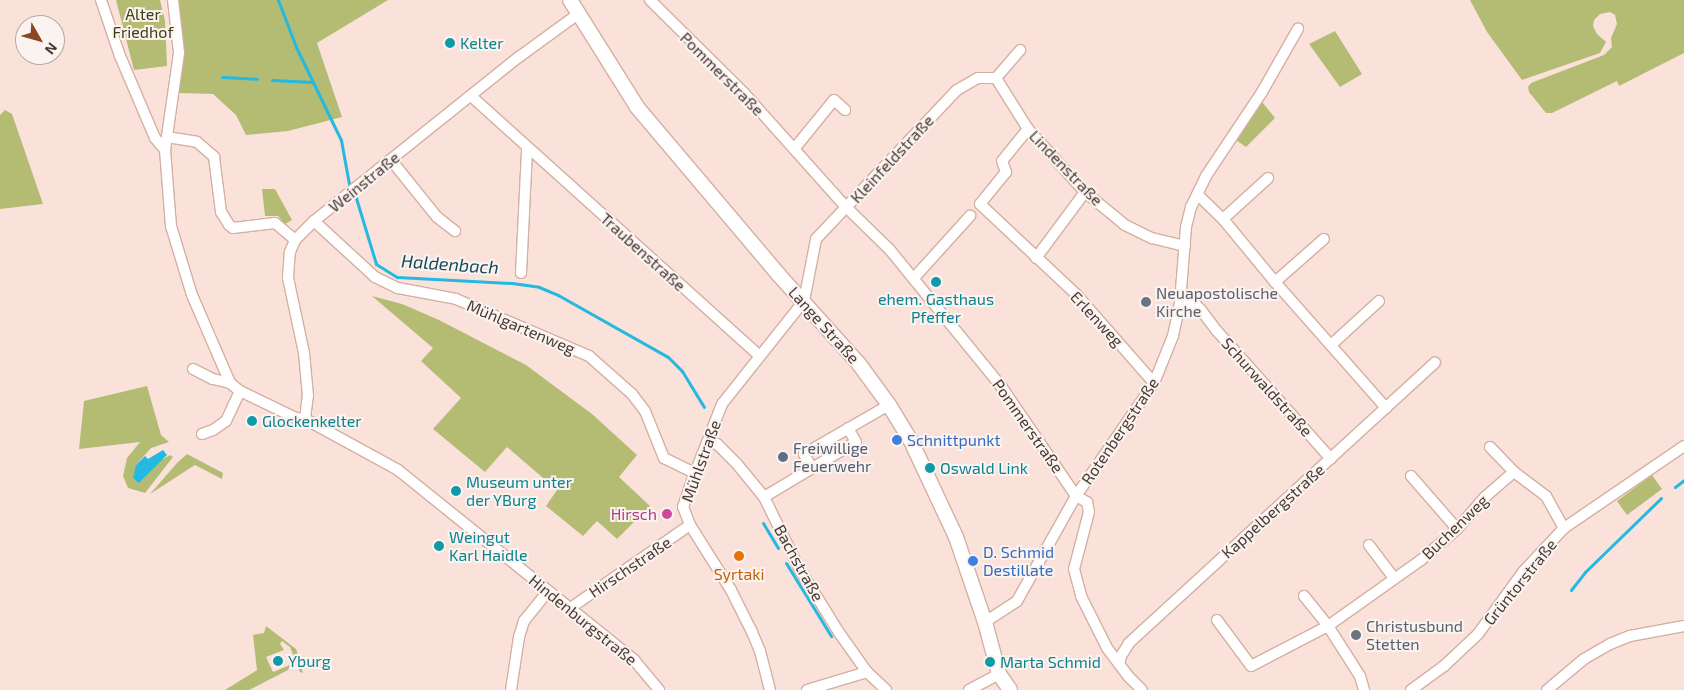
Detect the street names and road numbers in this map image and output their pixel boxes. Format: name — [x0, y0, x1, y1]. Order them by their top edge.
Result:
street label: Pommerstraße — [676, 28, 768, 120]
street label: Kleinfeldstraße — [846, 111, 938, 207]
street label: Lindenstraße — [1025, 126, 1107, 210]
street label: Weinstraße — [325, 148, 403, 216]
street label: Traubenstraße — [596, 209, 690, 295]
street label: Lange Straße — [784, 283, 864, 367]
street label: Erlenweg — [1067, 287, 1127, 351]
street label: Mühlgartenweg — [464, 296, 578, 358]
street label: Schurwaldstraße — [1218, 334, 1316, 440]
street label: Rotenbergstraße — [1077, 374, 1163, 488]
street label: Pommerstraße — [989, 375, 1067, 477]
street label: Mühlstraße — [677, 417, 725, 505]
street label: Kappelbergstraße — [1218, 460, 1328, 562]
street label: Buchenweg — [1418, 491, 1492, 563]
street label: Bachstraße — [770, 521, 828, 605]
street label: Hirschstraße — [585, 532, 675, 602]
street label: Grüntorstraße — [1479, 535, 1561, 629]
street label: Hindenburgstraße — [525, 571, 641, 669]

